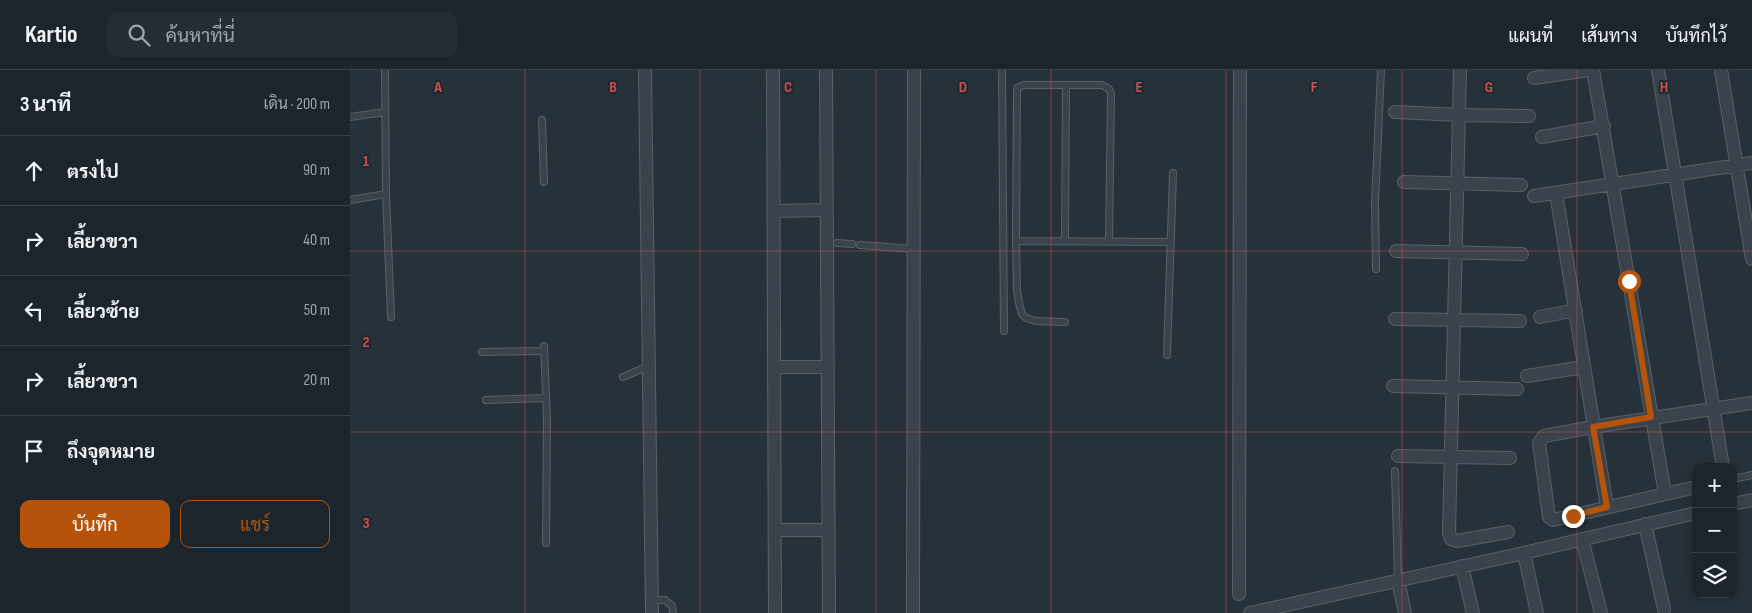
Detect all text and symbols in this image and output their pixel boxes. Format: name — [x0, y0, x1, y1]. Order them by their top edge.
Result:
search box — [107, 12, 457, 57]
text: Kartio — [25, 20, 77, 49]
icon: search — [125, 21, 153, 49]
text: ค้นหาที่นี่ — [165, 25, 235, 48]
text: แผนที่ — [1508, 26, 1553, 47]
text: เส้นทาง — [1581, 26, 1637, 47]
text: บันทึกไว้ — [1665, 26, 1727, 47]
text: A — [433, 78, 442, 97]
text: B — [609, 78, 617, 97]
text: C — [784, 78, 792, 97]
text: D — [959, 78, 967, 97]
text: E — [1136, 78, 1143, 97]
text: F — [1311, 78, 1318, 97]
text: G — [1485, 78, 1493, 97]
text: H — [1660, 78, 1668, 97]
text: 3 นาที — [20, 92, 71, 117]
text: เดิน · 200 m — [263, 95, 330, 114]
text: 1 — [363, 152, 370, 171]
icon: ahead — [20, 157, 48, 185]
text: ตรงไป — [67, 161, 119, 184]
text: 90 m — [303, 161, 330, 180]
icon: right — [20, 227, 48, 255]
text: เลี้ยวขวา — [67, 231, 138, 254]
text: 40 m — [303, 231, 330, 250]
route start — [1618, 270, 1641, 293]
icon: left — [20, 297, 48, 325]
text: เลี้ยวซ้าย — [67, 301, 139, 324]
text: 50 m — [304, 301, 330, 320]
text: 2 — [362, 333, 370, 352]
icon: right — [20, 367, 48, 395]
text: เลี้ยวขวา — [67, 371, 138, 394]
text: 20 m — [303, 371, 330, 390]
icon: arrive — [20, 437, 48, 465]
text: ถึงจุดหมาย — [67, 441, 155, 464]
map controls — [1692, 463, 1737, 598]
button: + — [1692, 463, 1737, 508]
button: บันทึก — [20, 500, 170, 548]
button: แชร์ — [180, 500, 330, 548]
route end — [1562, 505, 1585, 528]
button: − — [1692, 508, 1737, 553]
text: 3 — [362, 514, 370, 533]
button: layers — [1692, 553, 1737, 598]

